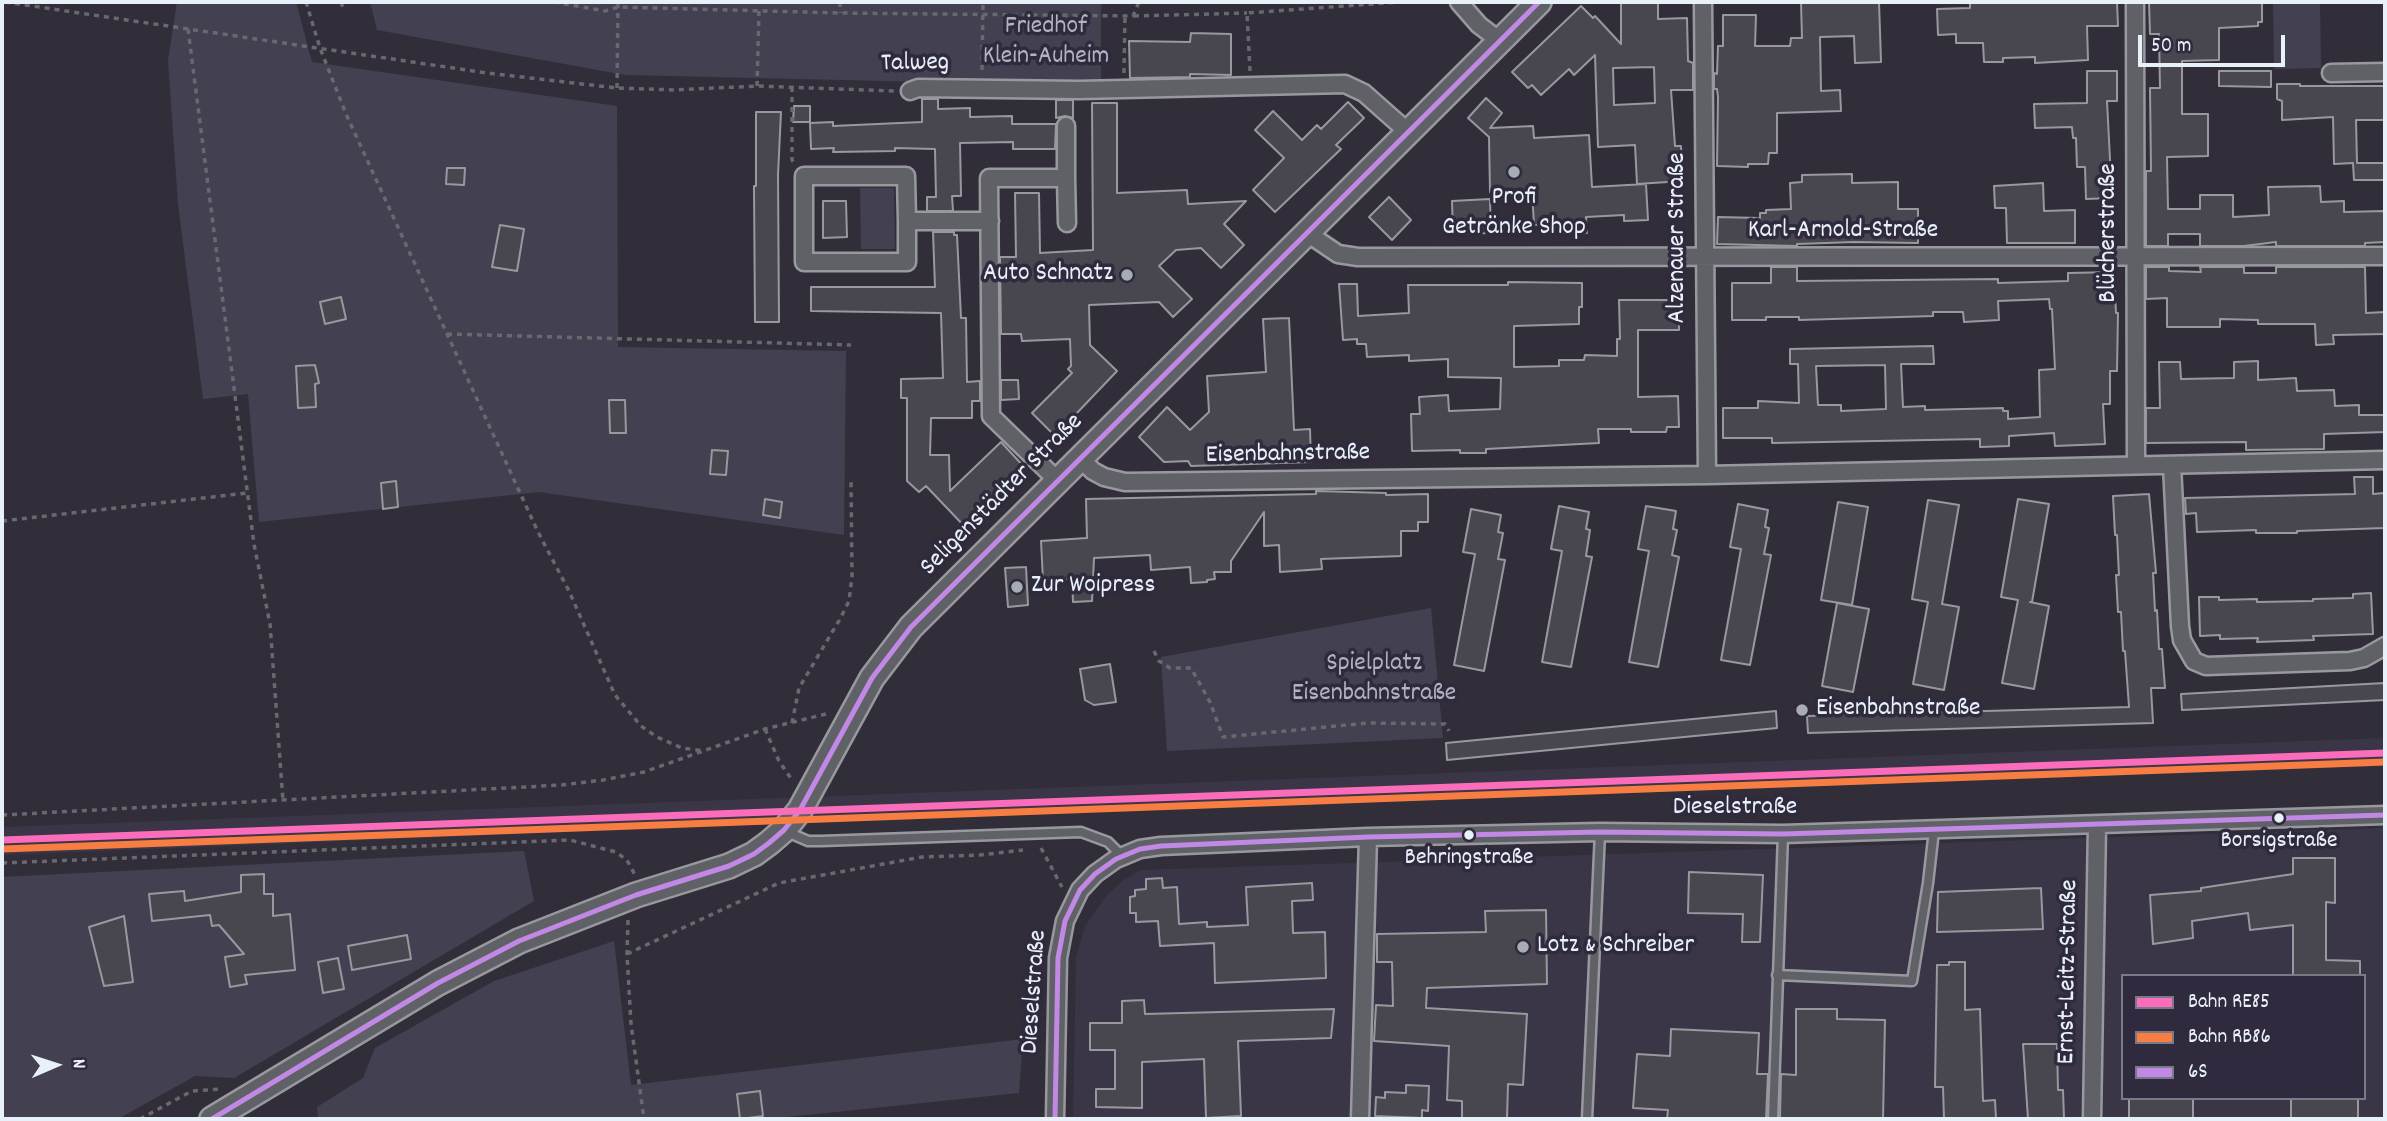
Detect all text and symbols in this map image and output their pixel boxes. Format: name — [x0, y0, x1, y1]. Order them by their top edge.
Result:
park label: Friedhof Klein-Auheim — [983, 12, 1109, 74]
scale bar — [2142, 21, 2289, 65]
text: 50 m — [2151, 32, 2191, 62]
street label: Talweg — [881, 49, 949, 81]
street label: Alzenauer Straße — [1663, 153, 1695, 323]
street label: Blücherstraße — [2094, 163, 2126, 303]
marker: Profi Getränke Shop — [1506, 164, 1522, 180]
place label: Profi Getränke Shop — [1442, 183, 1586, 244]
street label: Karl-Arnold-Straße — [1748, 216, 1938, 248]
place label: Auto Schnatz — [983, 259, 1113, 291]
marker: Auto Schnatz — [1119, 267, 1135, 283]
street label: Seligenstädter Straße — [915, 408, 1091, 584]
street label: Eisenbahnstraße — [1205, 439, 1371, 473]
place label: Zur Woipress — [1031, 571, 1155, 603]
marker: Zur Woipress — [1009, 579, 1025, 595]
park label: Spielplatz Eisenbahnstraße — [1292, 649, 1456, 710]
place label: Eisenbahnstraße — [1816, 694, 1981, 726]
marker: Eisenbahnstraße — [1794, 702, 1810, 718]
street label: Dieselstraße — [1673, 793, 1797, 825]
marker: Borsigstraße — [2272, 811, 2286, 825]
marker: Behringstraße — [1462, 828, 1476, 842]
place label: Borsigstraße — [2220, 829, 2338, 857]
place label: Behringstraße — [1405, 846, 1533, 874]
street label: Ernst-Leitz-Straße — [2053, 879, 2087, 1065]
street label: Dieselstraße — [1016, 929, 1056, 1055]
place label: Lotz & Schreiber — [1537, 931, 1694, 963]
marker: Lotz & Schreiber — [1515, 939, 1531, 955]
legend — [2121, 974, 2366, 1100]
text: Bahn RE85 — [2188, 988, 2270, 1018]
text: Bahn RB86 — [2188, 1023, 2271, 1053]
north arrow — [21, 1030, 91, 1100]
text: N — [64, 1058, 91, 1069]
text: 6S — [2188, 1058, 2208, 1088]

